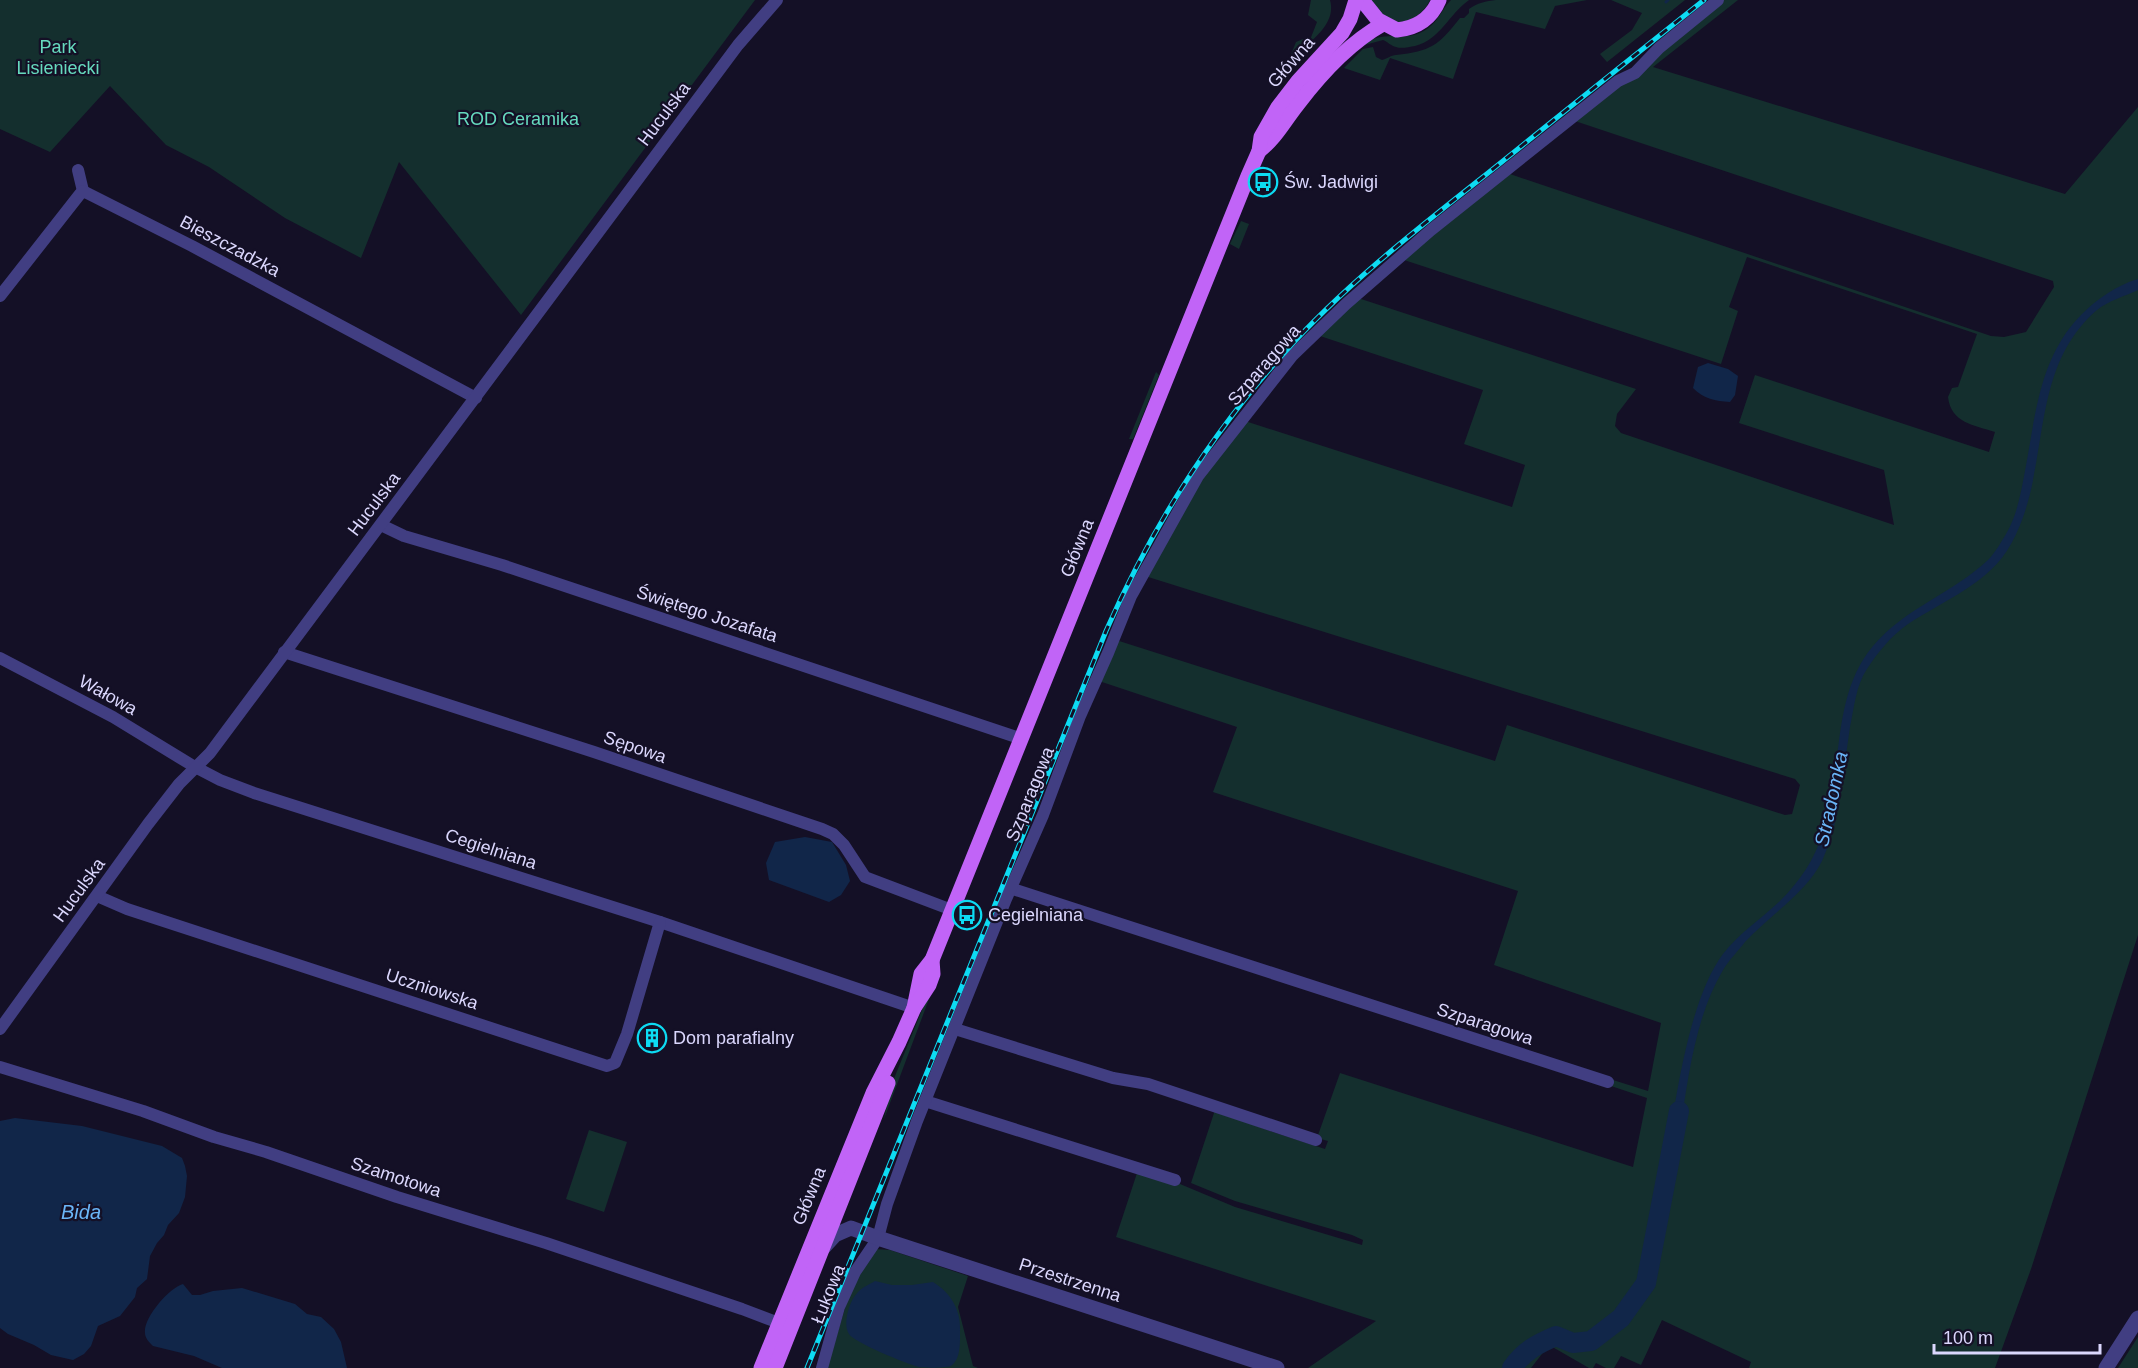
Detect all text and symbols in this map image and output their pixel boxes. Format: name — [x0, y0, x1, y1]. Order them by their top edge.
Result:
street label: Główna — [1263, 32, 1319, 92]
park label: Park Lisieniecki — [16, 37, 100, 78]
street label: Huculska — [634, 78, 695, 150]
park label: ROD Ceramika — [457, 109, 580, 129]
bus stop icon: Św. Jadwigi — [1247, 166, 1279, 198]
place label: Św. Jadwigi — [1284, 171, 1378, 192]
street label: Bieszczadzka — [177, 211, 284, 281]
street label: Szparagowa — [1224, 320, 1305, 409]
street label: Huculska — [344, 468, 405, 540]
street label: Główna — [1056, 515, 1098, 580]
street label: Świętego Jozafata — [634, 581, 781, 647]
street label: Wałowa — [75, 671, 141, 720]
street label: Sępowa — [601, 727, 670, 767]
street label: Szparagowa — [1002, 743, 1058, 844]
water label: Stradomka — [1810, 749, 1852, 849]
street label: Cegielniana — [443, 825, 540, 874]
street label: Huculska — [49, 853, 109, 926]
bus stop icon: Cegielniana — [951, 899, 983, 931]
place label: Cegielniana — [988, 905, 1084, 925]
street label: Uczniowska — [383, 965, 482, 1014]
street label: Szparagowa — [1434, 999, 1537, 1049]
building icon: Dom parafialny — [636, 1022, 668, 1054]
place label: Dom parafialny — [673, 1028, 794, 1048]
street label: Szamotowa — [348, 1153, 445, 1201]
street label: Główna — [788, 1163, 830, 1228]
water label: Bida — [61, 1201, 101, 1223]
street label: Przestrzenna — [1016, 1254, 1124, 1306]
street label: Łukowa — [807, 1261, 849, 1327]
scale bar — [1934, 1317, 2100, 1355]
text: 100 m — [1943, 1328, 1993, 1348]

